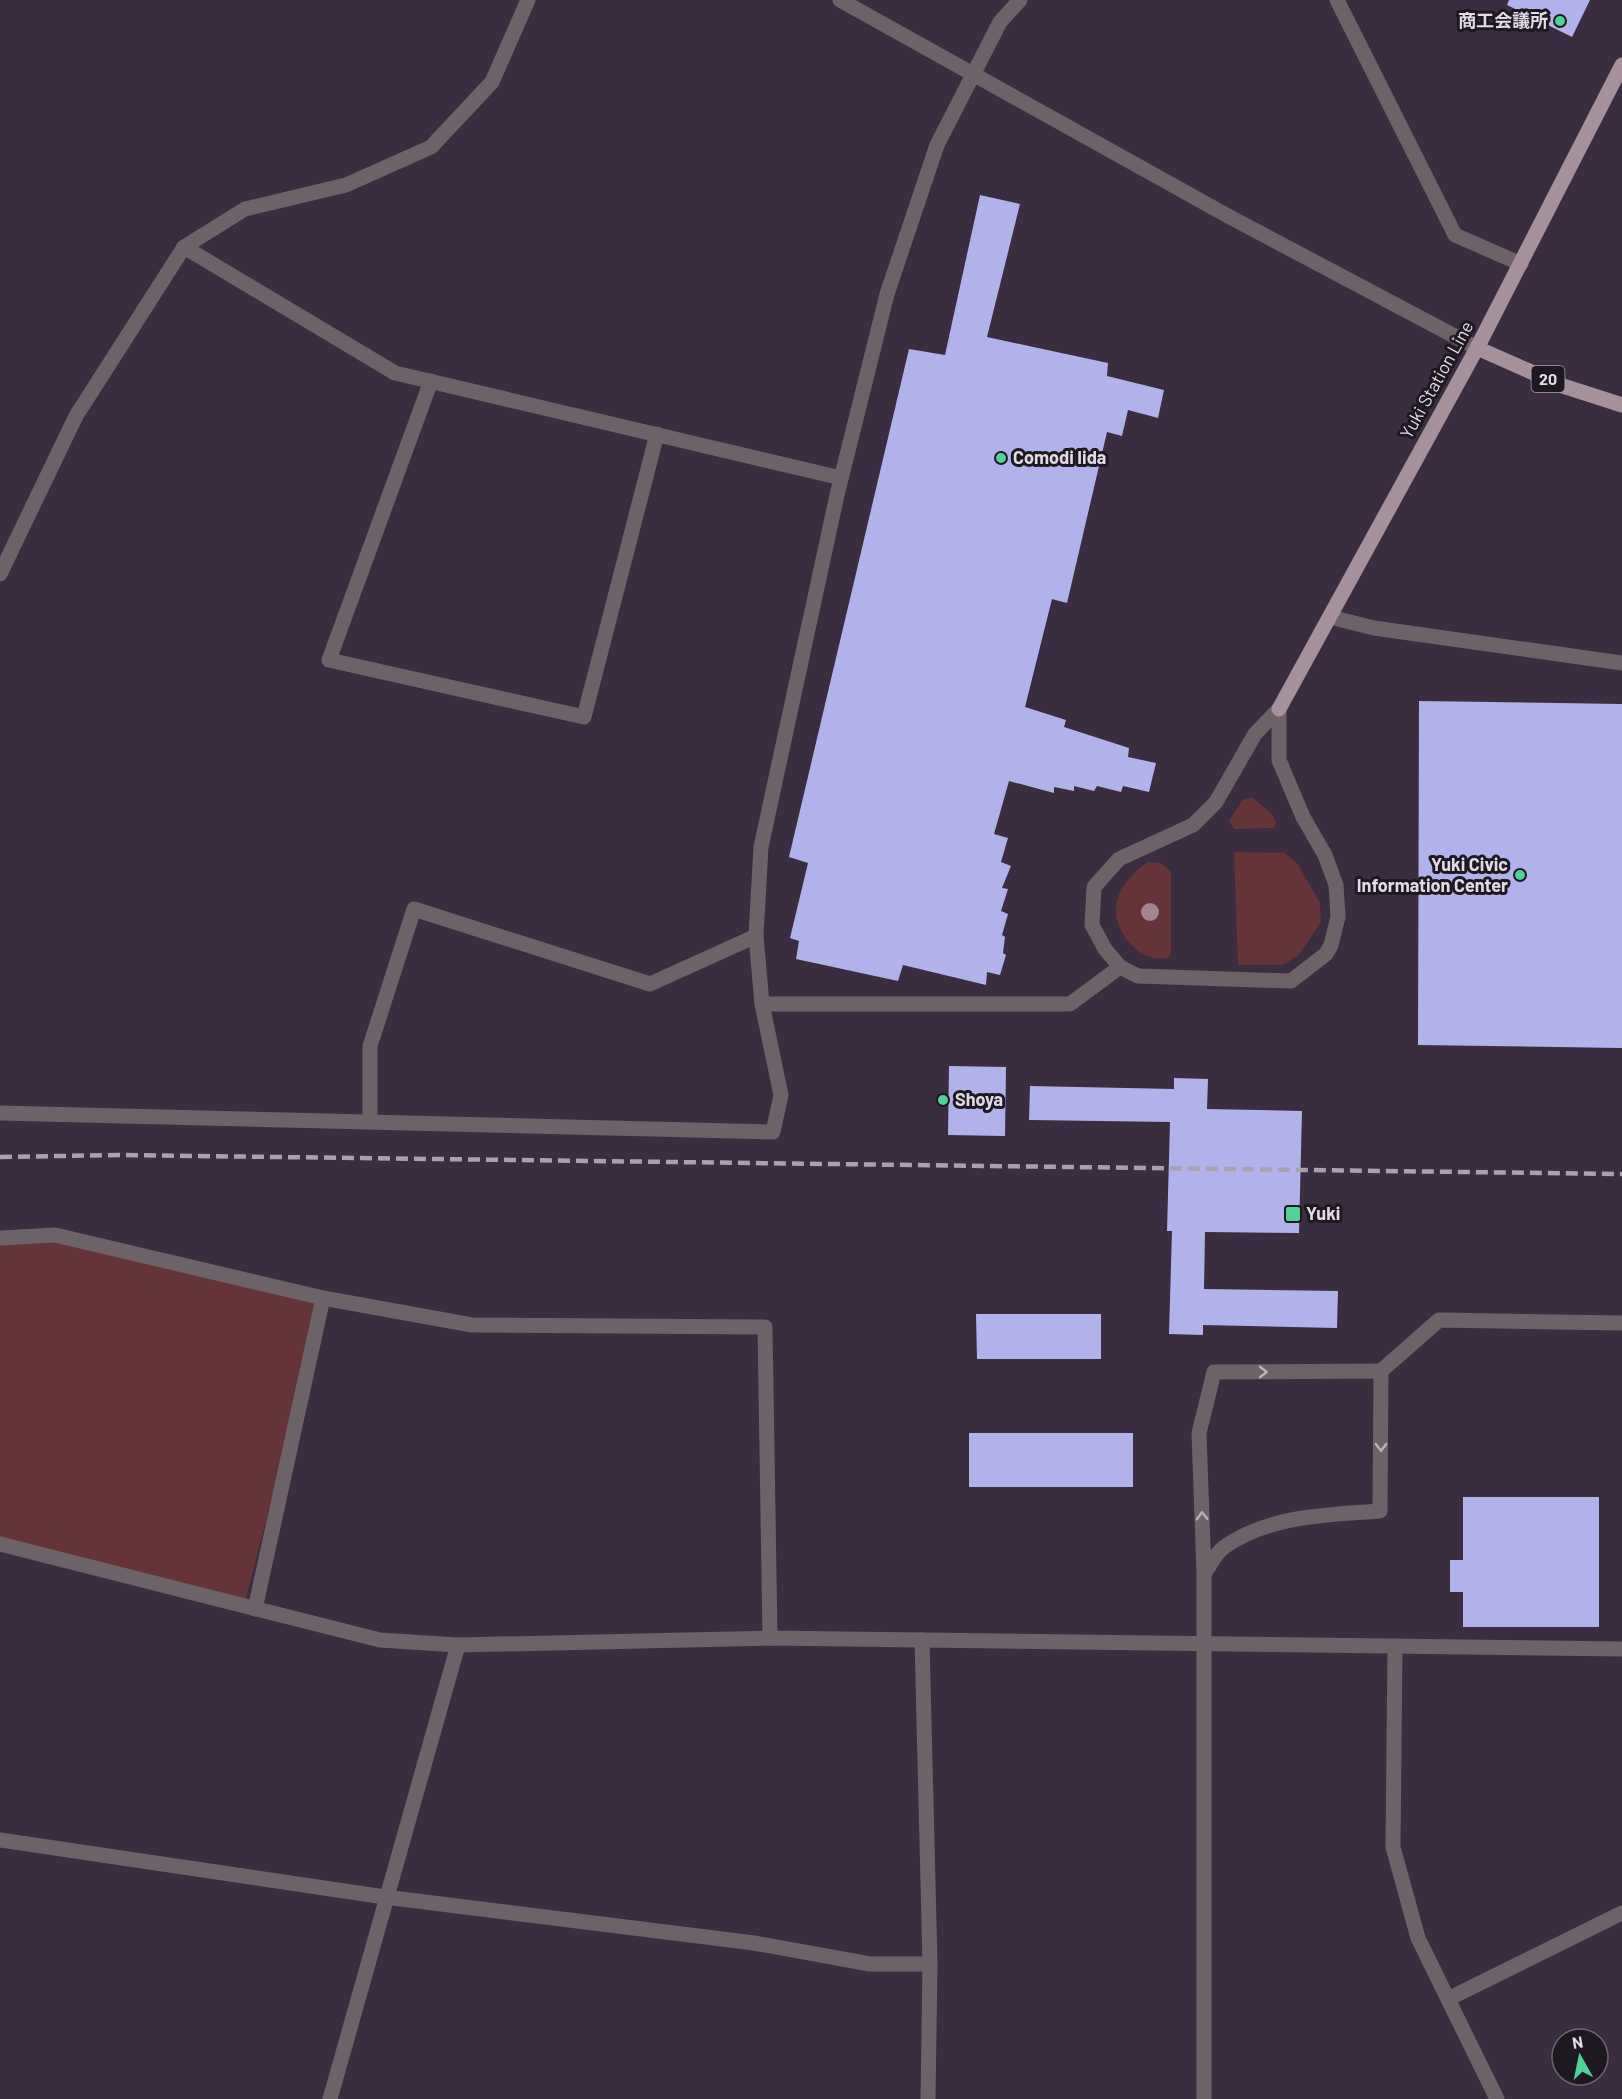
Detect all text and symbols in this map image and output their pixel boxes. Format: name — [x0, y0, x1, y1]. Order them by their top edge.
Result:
place label: 商工会議所 — [1458, 9, 1548, 31]
marker: 商工会議所 — [1553, 14, 1567, 28]
street label: Yuki Station Line — [1395, 317, 1477, 442]
road number: 20 — [1532, 366, 1564, 392]
place label: Comodi Iida — [1013, 446, 1106, 468]
marker: Comodi Iida — [994, 451, 1008, 465]
place label: Yuki Civic Information Center — [1357, 853, 1508, 896]
marker: Yuki Civic Information Center — [1513, 868, 1527, 882]
place label: Shoya — [955, 1088, 1003, 1110]
marker: Shoya — [936, 1093, 950, 1107]
place label: Yuki — [1306, 1202, 1340, 1224]
marker: Yuki — [1284, 1205, 1302, 1223]
one-way arrow — [1259, 1366, 1268, 1378]
one-way arrow — [1375, 1443, 1387, 1452]
one-way arrow — [1195, 1511, 1208, 1520]
north arrow — [1550, 2027, 1610, 2087]
text: N — [1571, 2031, 1584, 2052]

